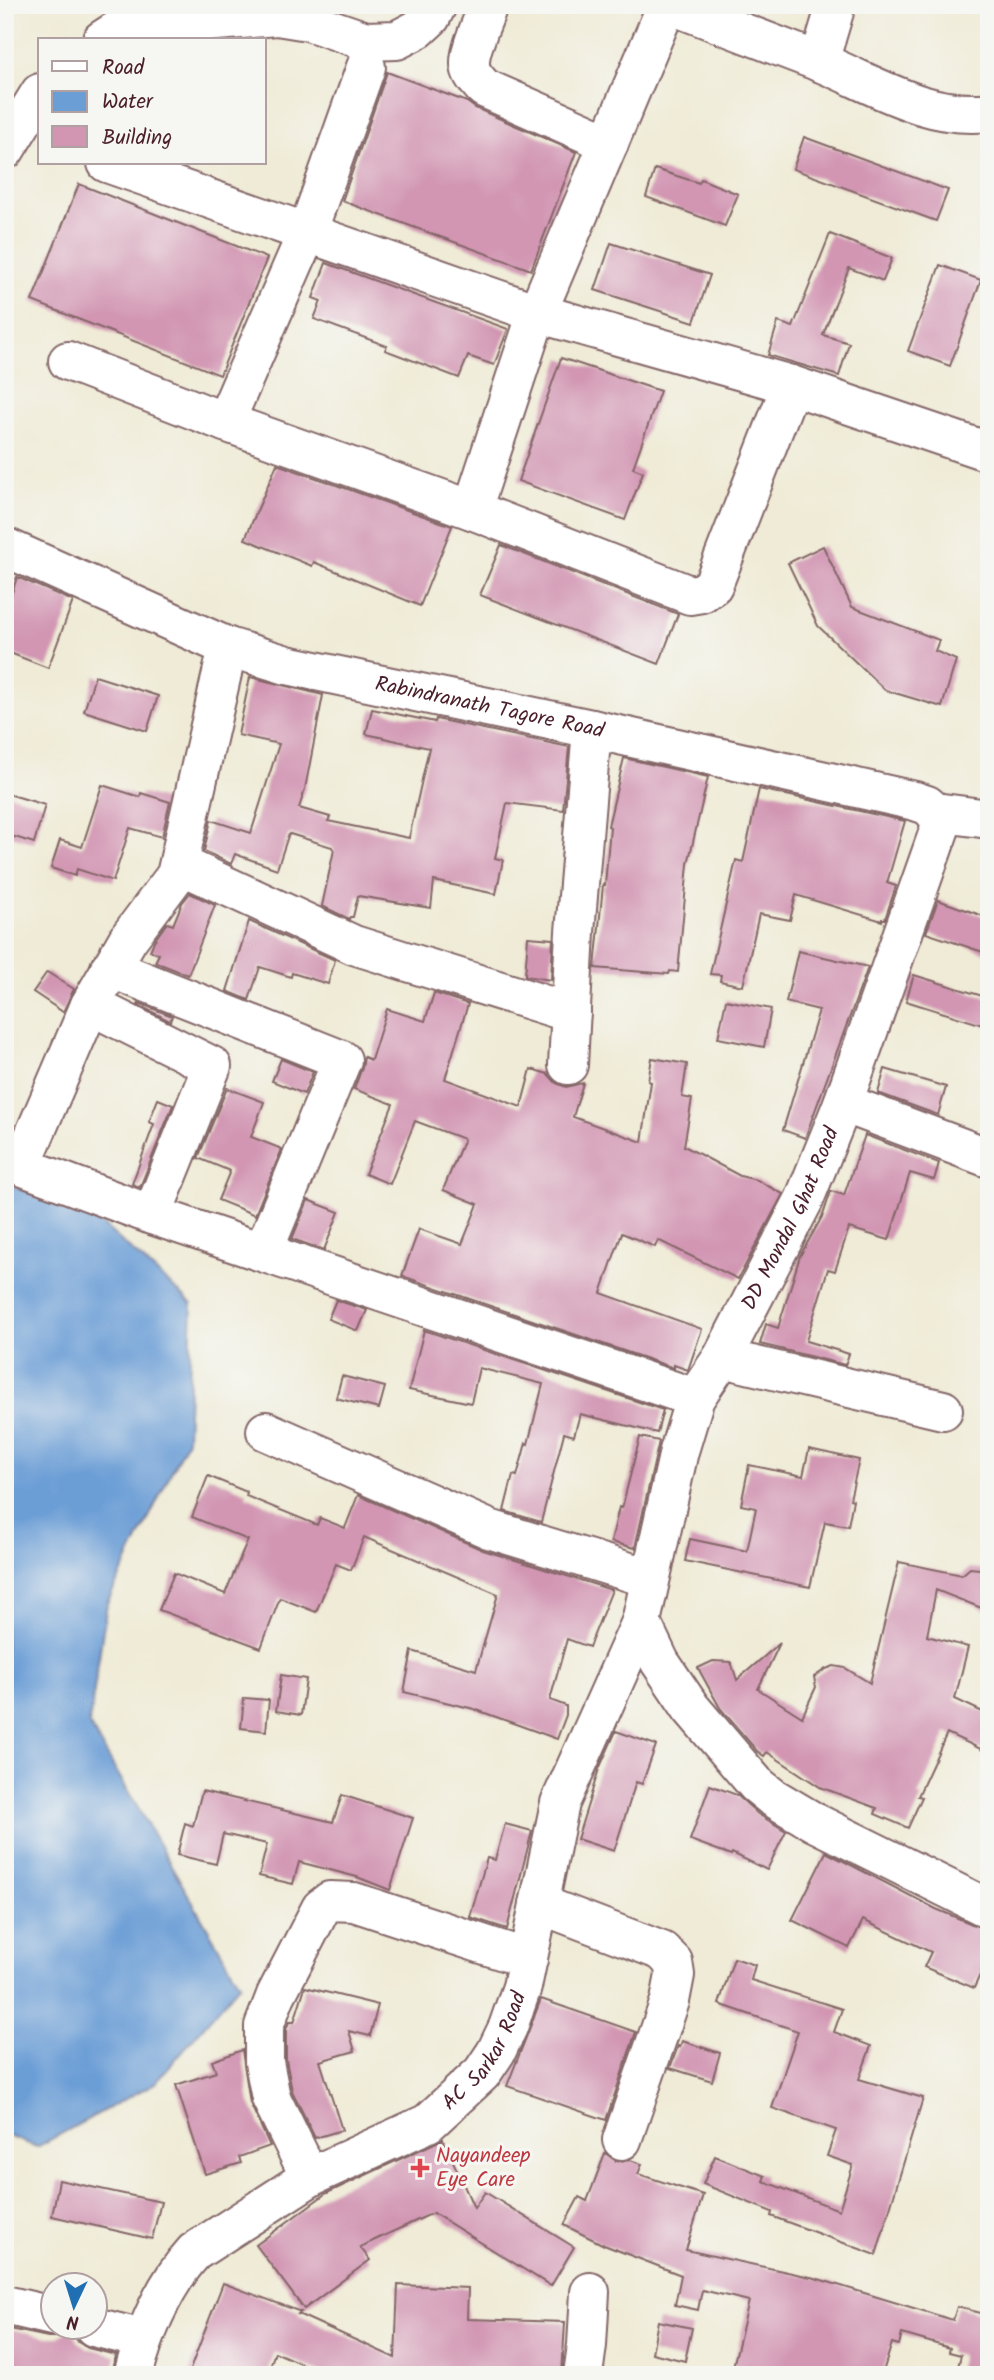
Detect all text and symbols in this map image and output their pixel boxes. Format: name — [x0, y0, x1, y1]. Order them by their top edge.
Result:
legend — [38, 38, 266, 164]
text: Road — [102, 52, 145, 85]
text: Water — [102, 86, 154, 119]
text: Building — [102, 122, 172, 155]
street label: Rabindranath Tagore Road — [372, 667, 608, 748]
street label: DD Mondal Ghat Road — [733, 1122, 848, 1316]
street label: AC Sarkar Road — [434, 1987, 536, 2119]
place label: Nayandeep Eye Care — [436, 2140, 530, 2197]
marker: Nayandeep Eye Care — [410, 2158, 430, 2178]
north arrow — [38, 2272, 108, 2342]
text: N — [66, 2306, 80, 2336]

